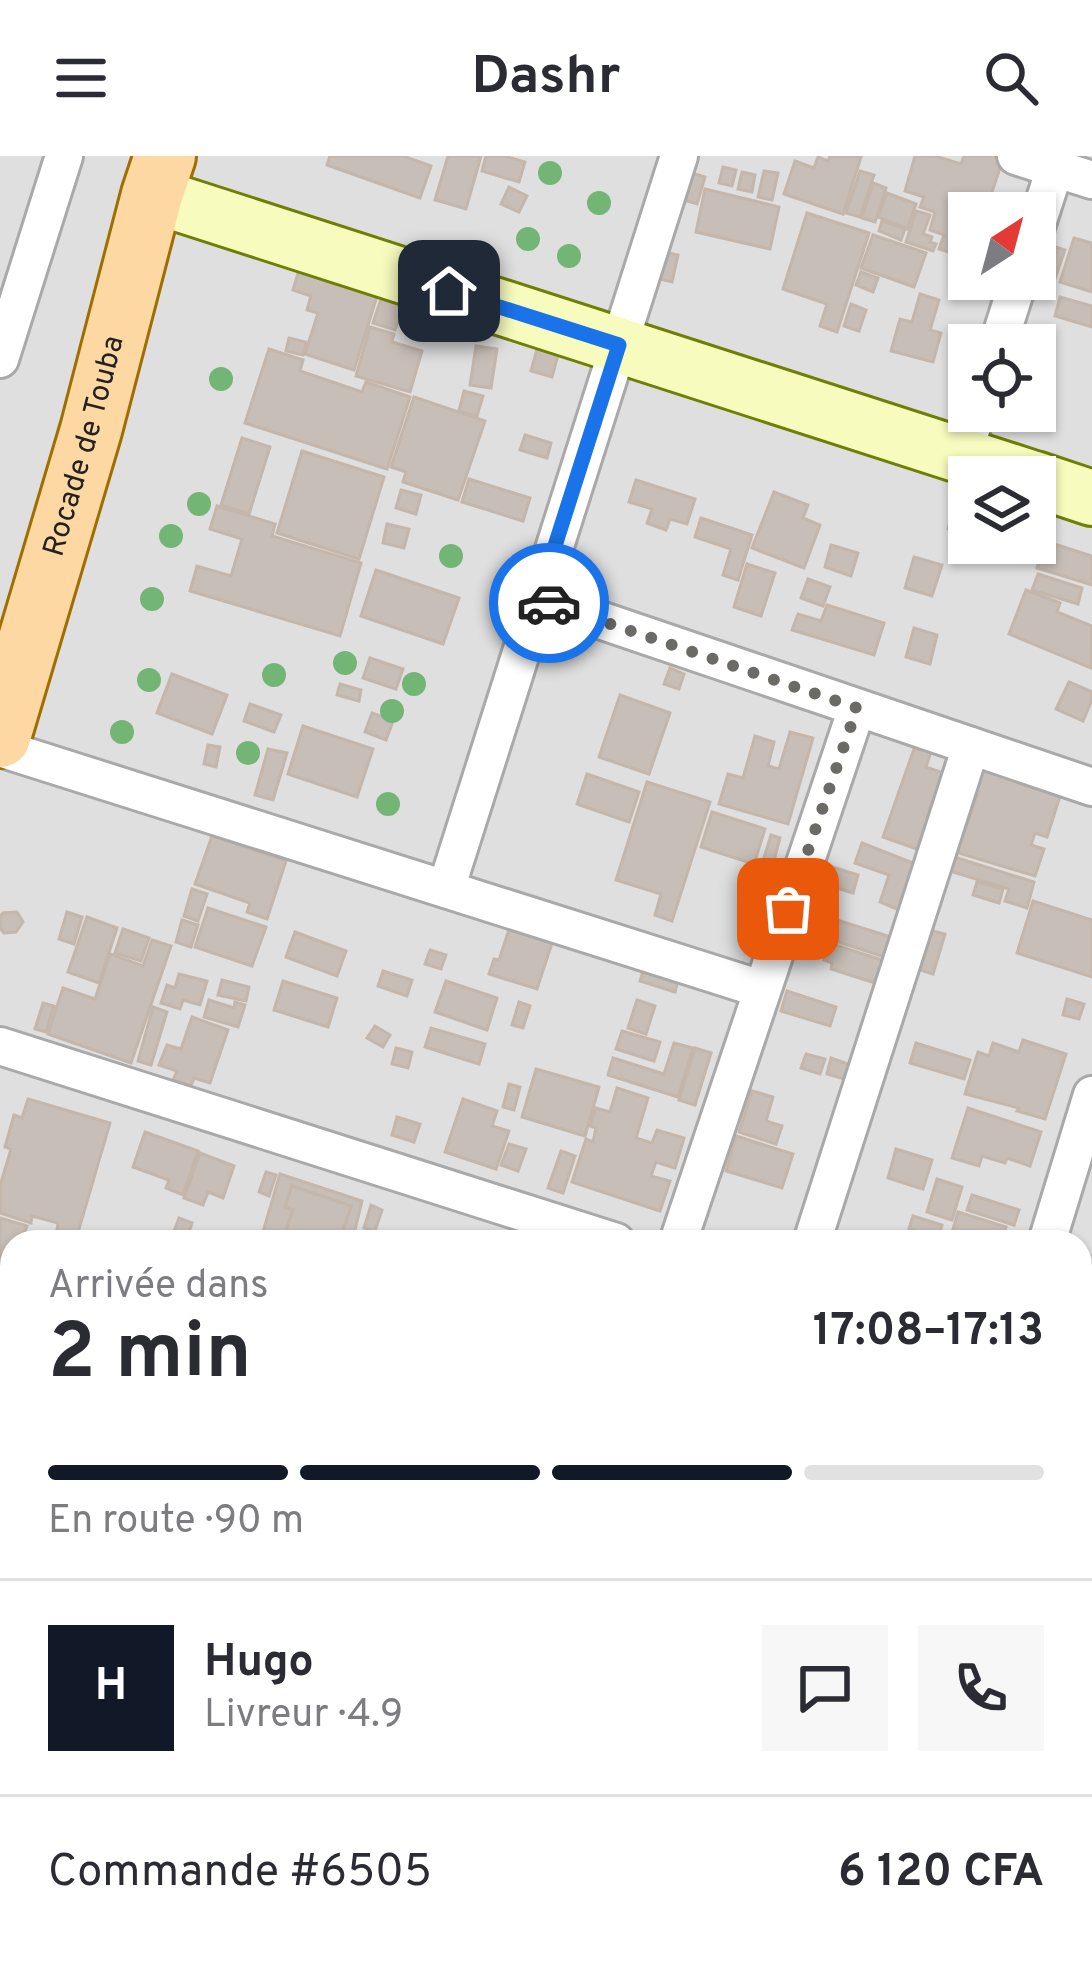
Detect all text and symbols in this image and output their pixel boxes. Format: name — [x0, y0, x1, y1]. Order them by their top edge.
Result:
text: Dashr — [472, 44, 620, 113]
icon: menu — [48, 45, 114, 111]
icon: search — [978, 45, 1044, 111]
north arrow — [948, 192, 1056, 300]
map controls — [948, 192, 1056, 564]
pin — [398, 240, 500, 342]
icon: home — [416, 258, 482, 324]
button: locate — [948, 324, 1056, 432]
street label: Rocade de Touba — [36, 332, 133, 561]
button: layers — [948, 456, 1056, 564]
courier — [489, 543, 609, 663]
icon: car — [516, 570, 582, 636]
pin — [737, 858, 839, 960]
icon: bag — [755, 876, 821, 942]
text: Arrivée dans — [48, 1263, 268, 1312]
text: 17:08–17:13 — [813, 1304, 1044, 1361]
text: 2 min — [48, 1307, 252, 1406]
text: En route · 90 m — [48, 1498, 304, 1547]
button: chat — [762, 1625, 888, 1751]
button: phone — [918, 1625, 1044, 1751]
text: Hugo — [204, 1635, 314, 1692]
text: H — [95, 1659, 127, 1716]
text: Livreur · 4.9 — [204, 1692, 403, 1741]
text: Commande #6505 — [48, 1845, 432, 1902]
text: 6 120 CFA — [838, 1845, 1044, 1902]

